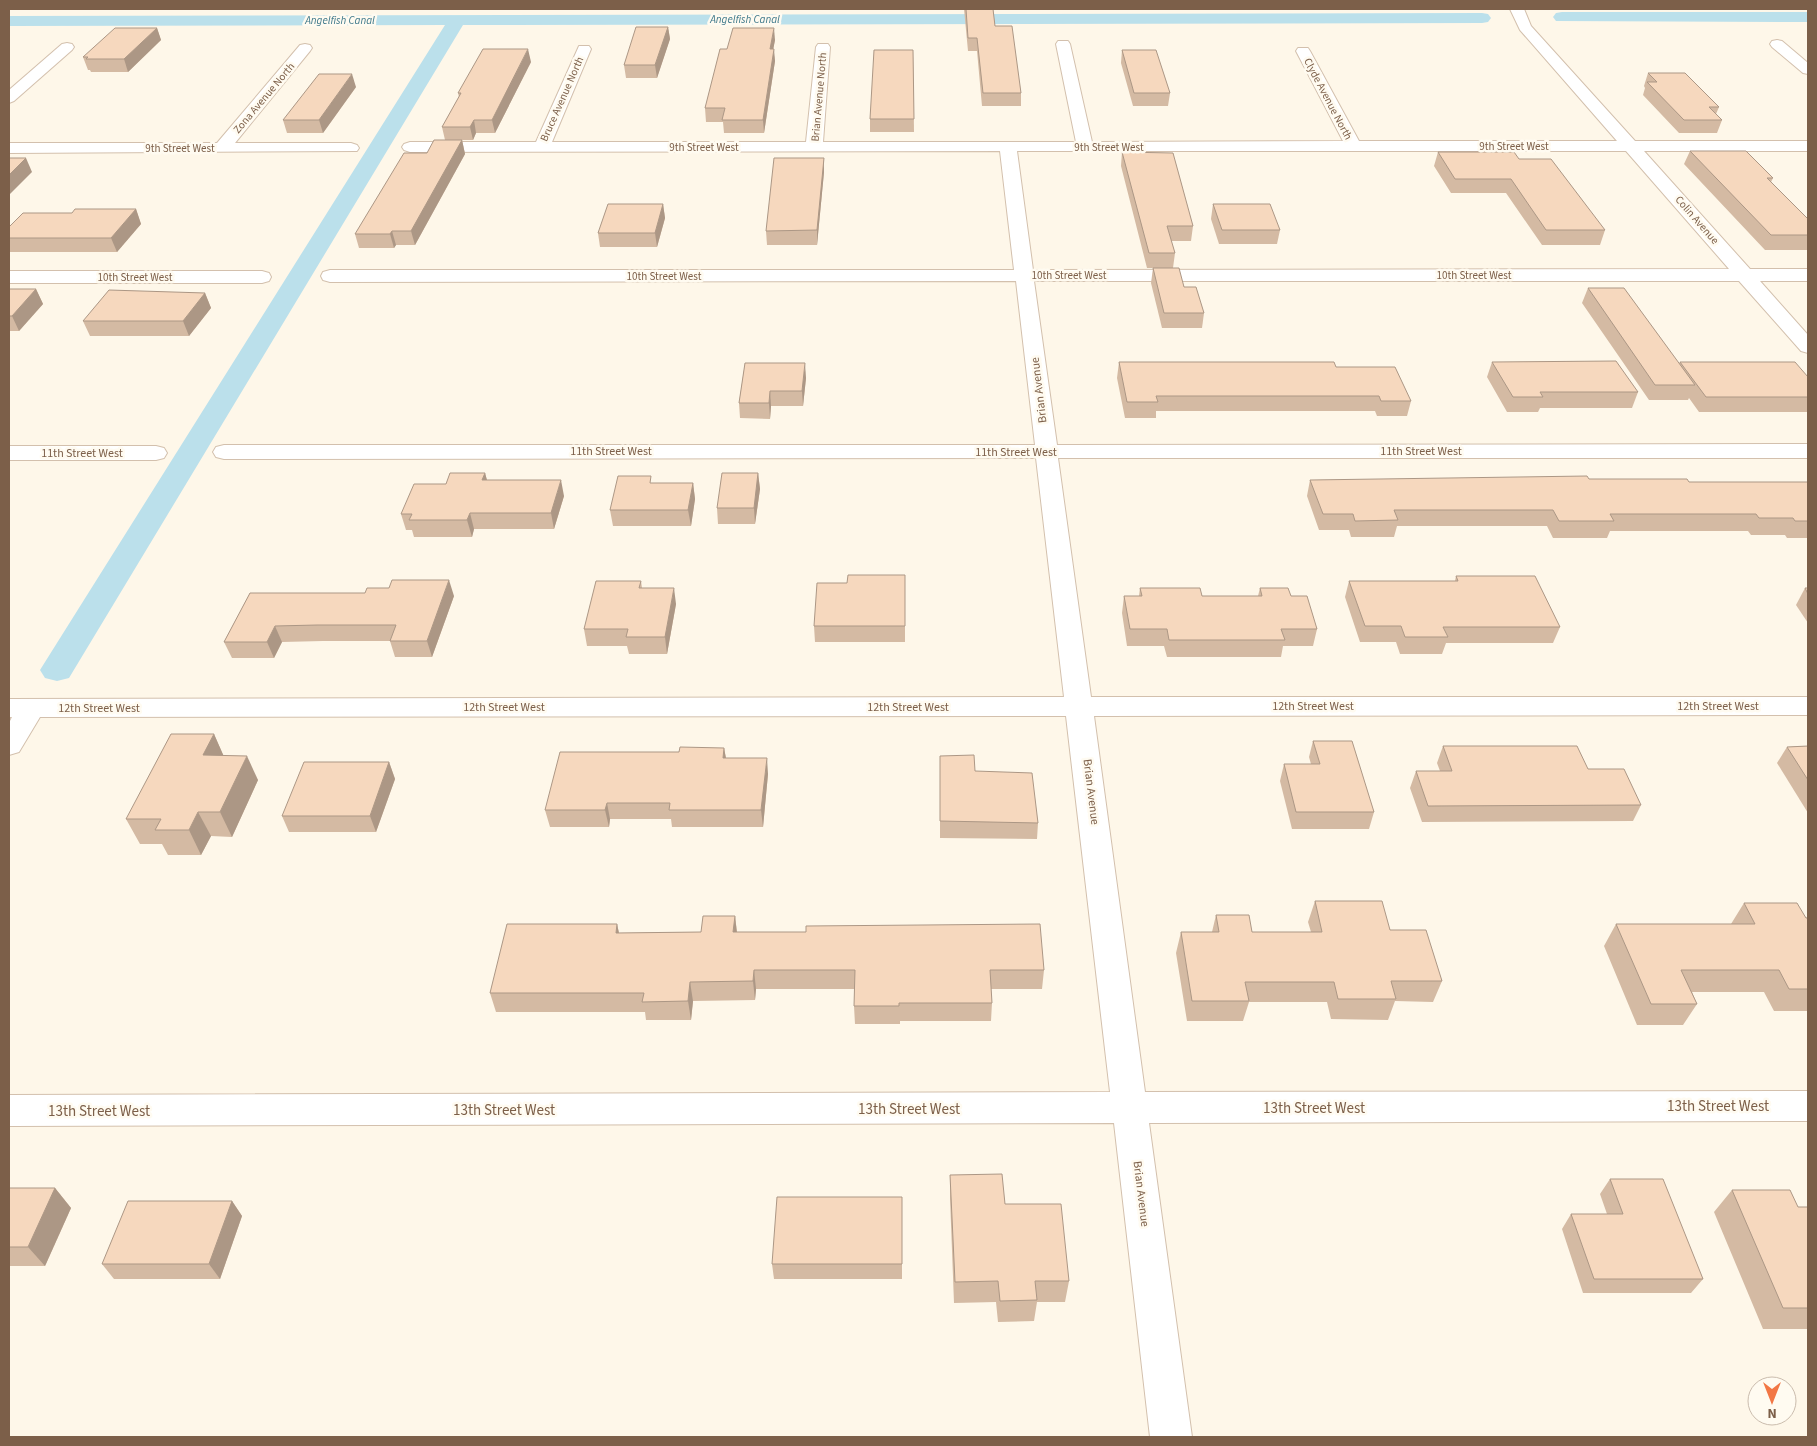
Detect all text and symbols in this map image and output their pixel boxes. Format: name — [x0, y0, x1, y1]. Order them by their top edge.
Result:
water label: Angelfish Canal — [709, 12, 780, 27]
water label: Angelfish Canal — [304, 13, 375, 28]
street label: Brian Avenue North — [808, 52, 830, 142]
street label: Bruce Avenue North — [537, 54, 587, 144]
street label: Clyde Avenue North — [1300, 55, 1356, 143]
street label: Zona Avenue North — [230, 59, 298, 137]
street label: 9th Street West — [1479, 139, 1549, 154]
street label: 9th Street West — [669, 140, 739, 155]
street label: 9th Street West — [1074, 140, 1144, 155]
street label: 9th Street West — [145, 141, 215, 156]
street label: Colin Avenue — [1672, 192, 1723, 248]
street label: 10th Street West — [1032, 268, 1107, 283]
street label: 10th Street West — [1437, 268, 1512, 283]
street label: 10th Street West — [627, 269, 702, 284]
street label: 10th Street West — [98, 270, 173, 285]
street label: Brian Avenue — [1027, 356, 1051, 424]
street label: 11th Street West — [570, 443, 652, 460]
street label: 11th Street West — [1380, 443, 1462, 460]
street label: 11th Street West — [975, 444, 1057, 461]
street label: 11th Street West — [41, 445, 123, 462]
street label: 12th Street West — [1272, 698, 1354, 715]
street label: 12th Street West — [1677, 698, 1759, 715]
street label: 12th Street West — [463, 699, 545, 716]
street label: 12th Street West — [867, 699, 949, 716]
street label: 12th Street West — [58, 700, 140, 717]
street label: Brian Avenue — [1079, 758, 1103, 826]
street label: 13th Street West — [1667, 1096, 1769, 1117]
street label: 13th Street West — [1263, 1098, 1365, 1119]
street label: 13th Street West — [858, 1099, 960, 1120]
street label: 13th Street West — [453, 1100, 555, 1121]
street label: 13th Street West — [48, 1101, 150, 1122]
street label: Brian Avenue — [1129, 1160, 1153, 1228]
north arrow — [1747, 1376, 1797, 1426]
text: N — [1767, 1403, 1777, 1423]

